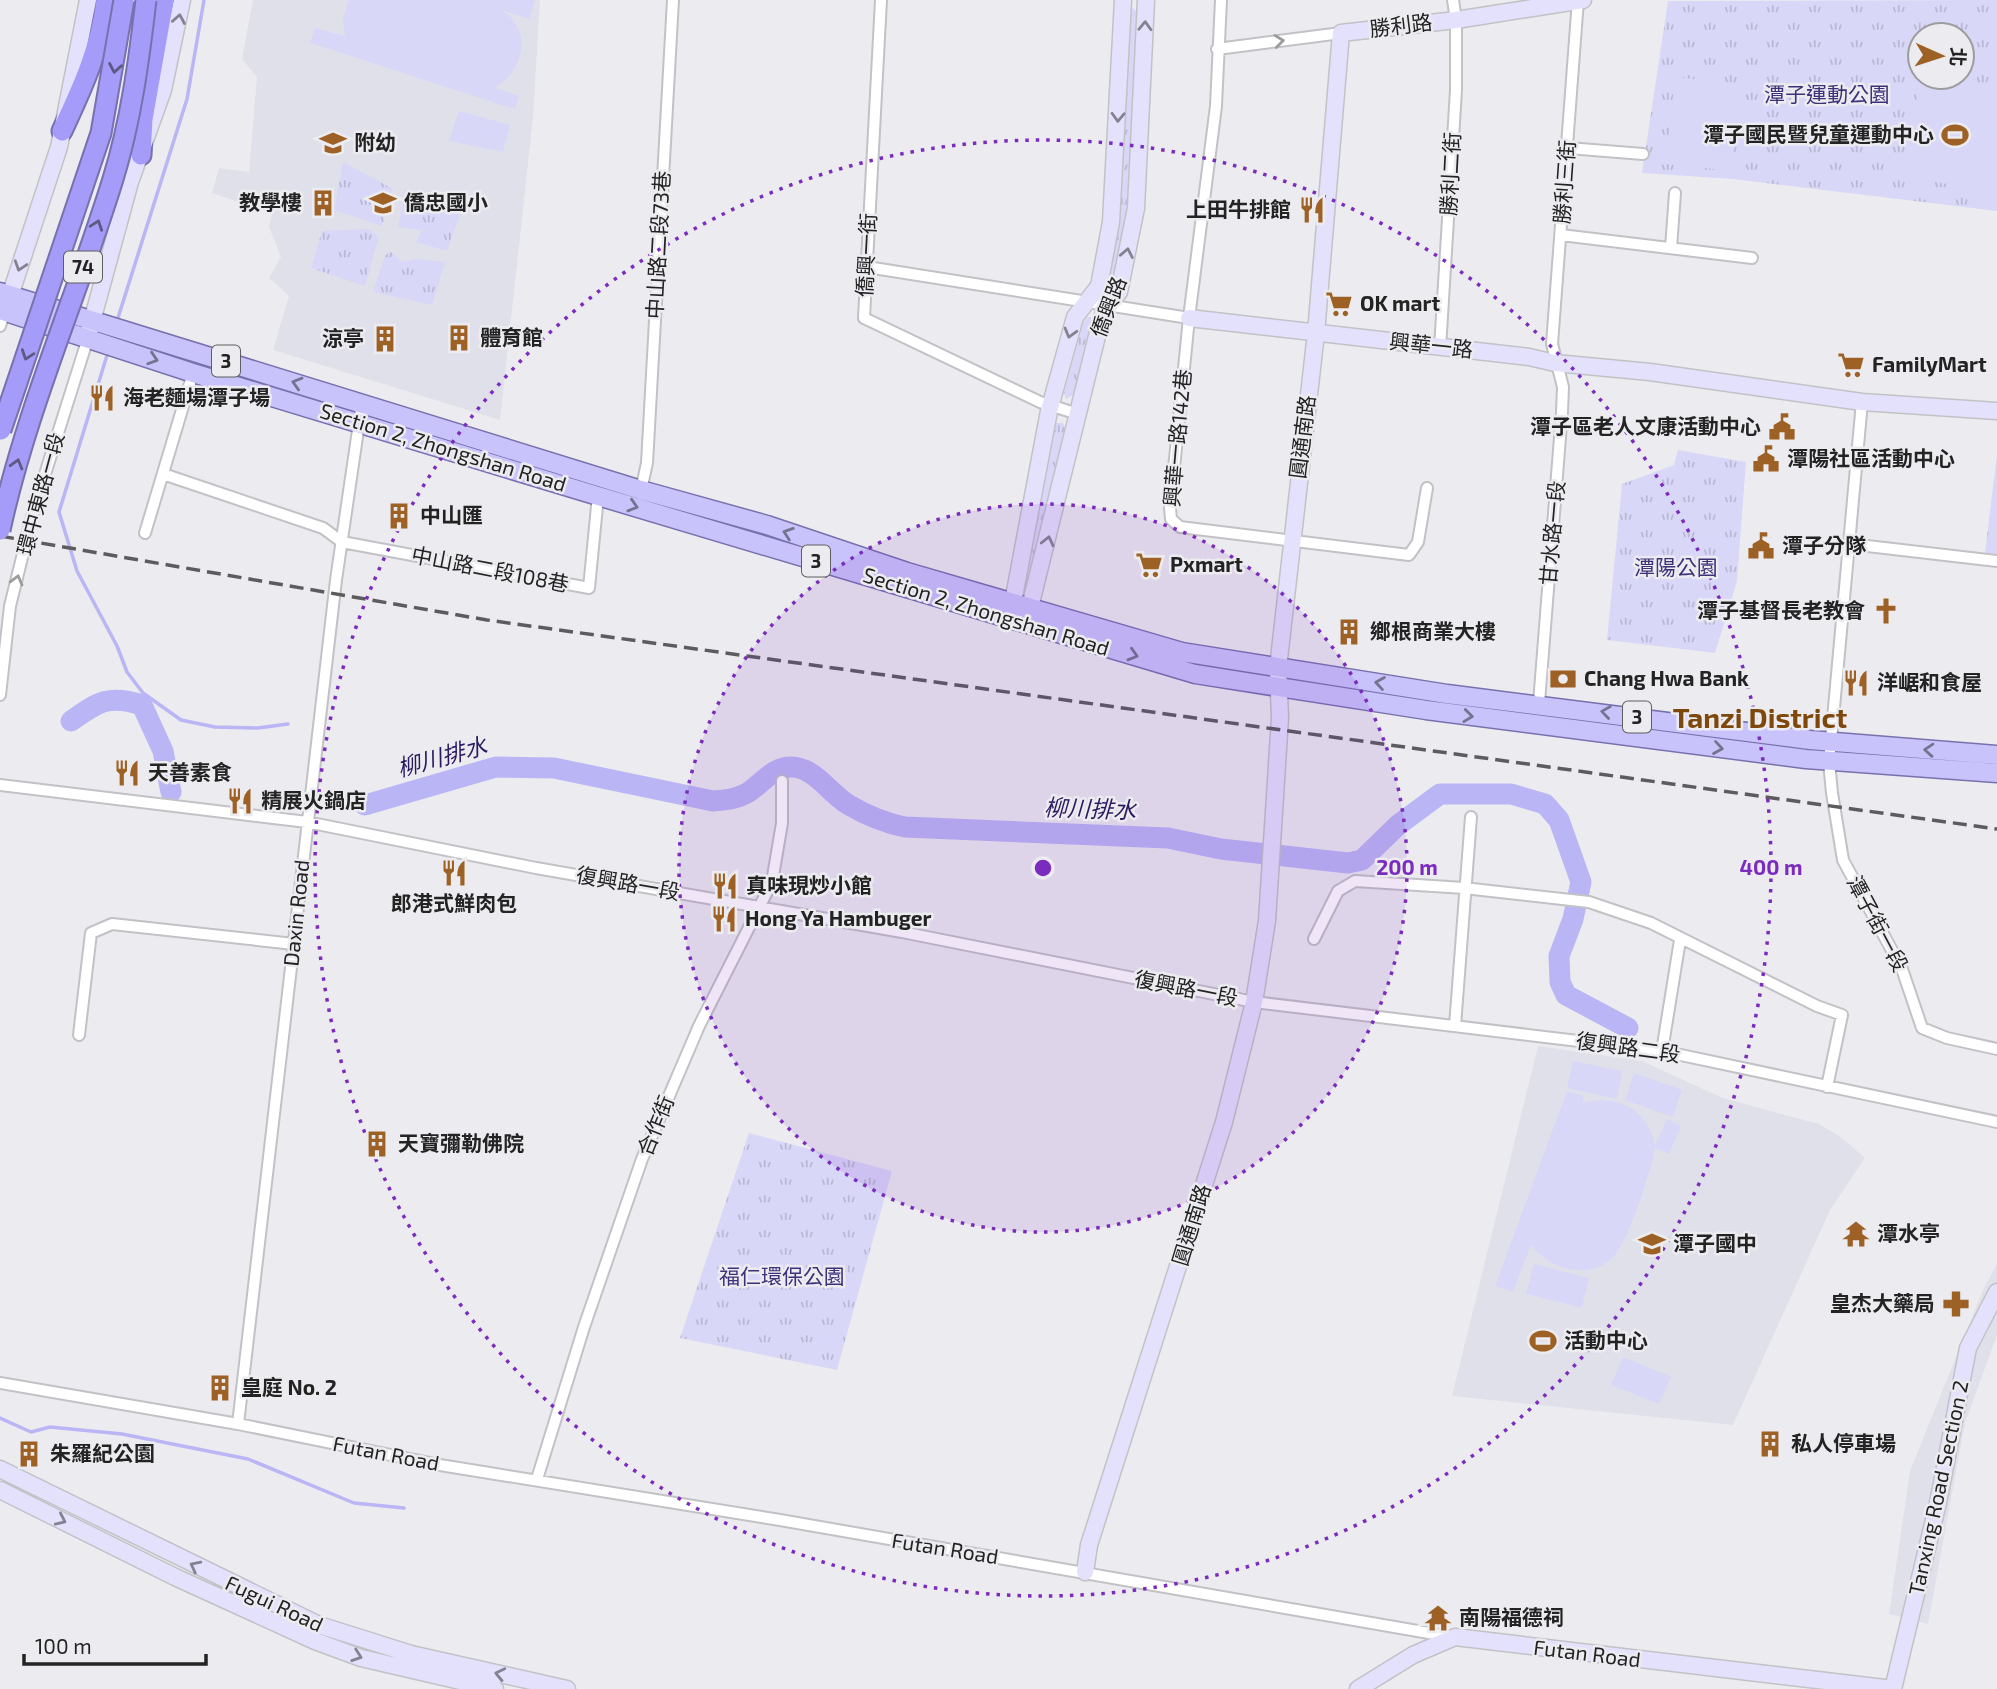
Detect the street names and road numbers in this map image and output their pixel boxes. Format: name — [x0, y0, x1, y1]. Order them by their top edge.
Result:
street label: 勝利路 — [1368, 8, 1434, 41]
street label: 勝利二街 — [1435, 131, 1464, 217]
street label: 勝利三街 — [1548, 139, 1579, 225]
street label: 中山路二段73巷 — [641, 170, 674, 320]
street label: 僑興一街 — [851, 212, 880, 298]
road number: 74 — [64, 252, 102, 282]
street label: 僑興路 — [1085, 273, 1131, 340]
street label: 興華一路 — [1388, 328, 1474, 361]
road number: 3 — [212, 346, 240, 376]
street label: 興華一路142巷 — [1158, 368, 1195, 508]
street label: 圓通南路 — [1284, 394, 1319, 480]
street label: Section 2, Zhongshan Road — [317, 397, 570, 496]
street label: 環中東路一段 — [11, 430, 68, 558]
street label: 甘水路一段 — [1534, 479, 1569, 586]
street label: 中山路二段108巷 — [409, 541, 571, 596]
road number: 3 — [802, 546, 830, 576]
street label: Section 2, Zhongshan Road — [860, 561, 1113, 660]
road number: 3 — [1623, 702, 1651, 732]
street label: Daxin Road — [277, 858, 314, 967]
street label: 復興路一段 — [574, 861, 682, 904]
street label: 潭子街一段 — [1843, 871, 1914, 976]
street label: 復興路一段 — [1132, 965, 1240, 1010]
street label: 復興路二段 — [1574, 1027, 1682, 1066]
street label: 合作街 — [631, 1092, 678, 1159]
street label: 圓通南路 — [1166, 1181, 1215, 1268]
street label: Tanxing Road Section 2 — [1903, 1378, 1973, 1597]
street label: Futan Road — [331, 1430, 442, 1475]
street label: Futan Road — [890, 1527, 1000, 1568]
street label: Fugui Road — [222, 1569, 327, 1636]
street label: Futan Road — [1532, 1634, 1642, 1671]

